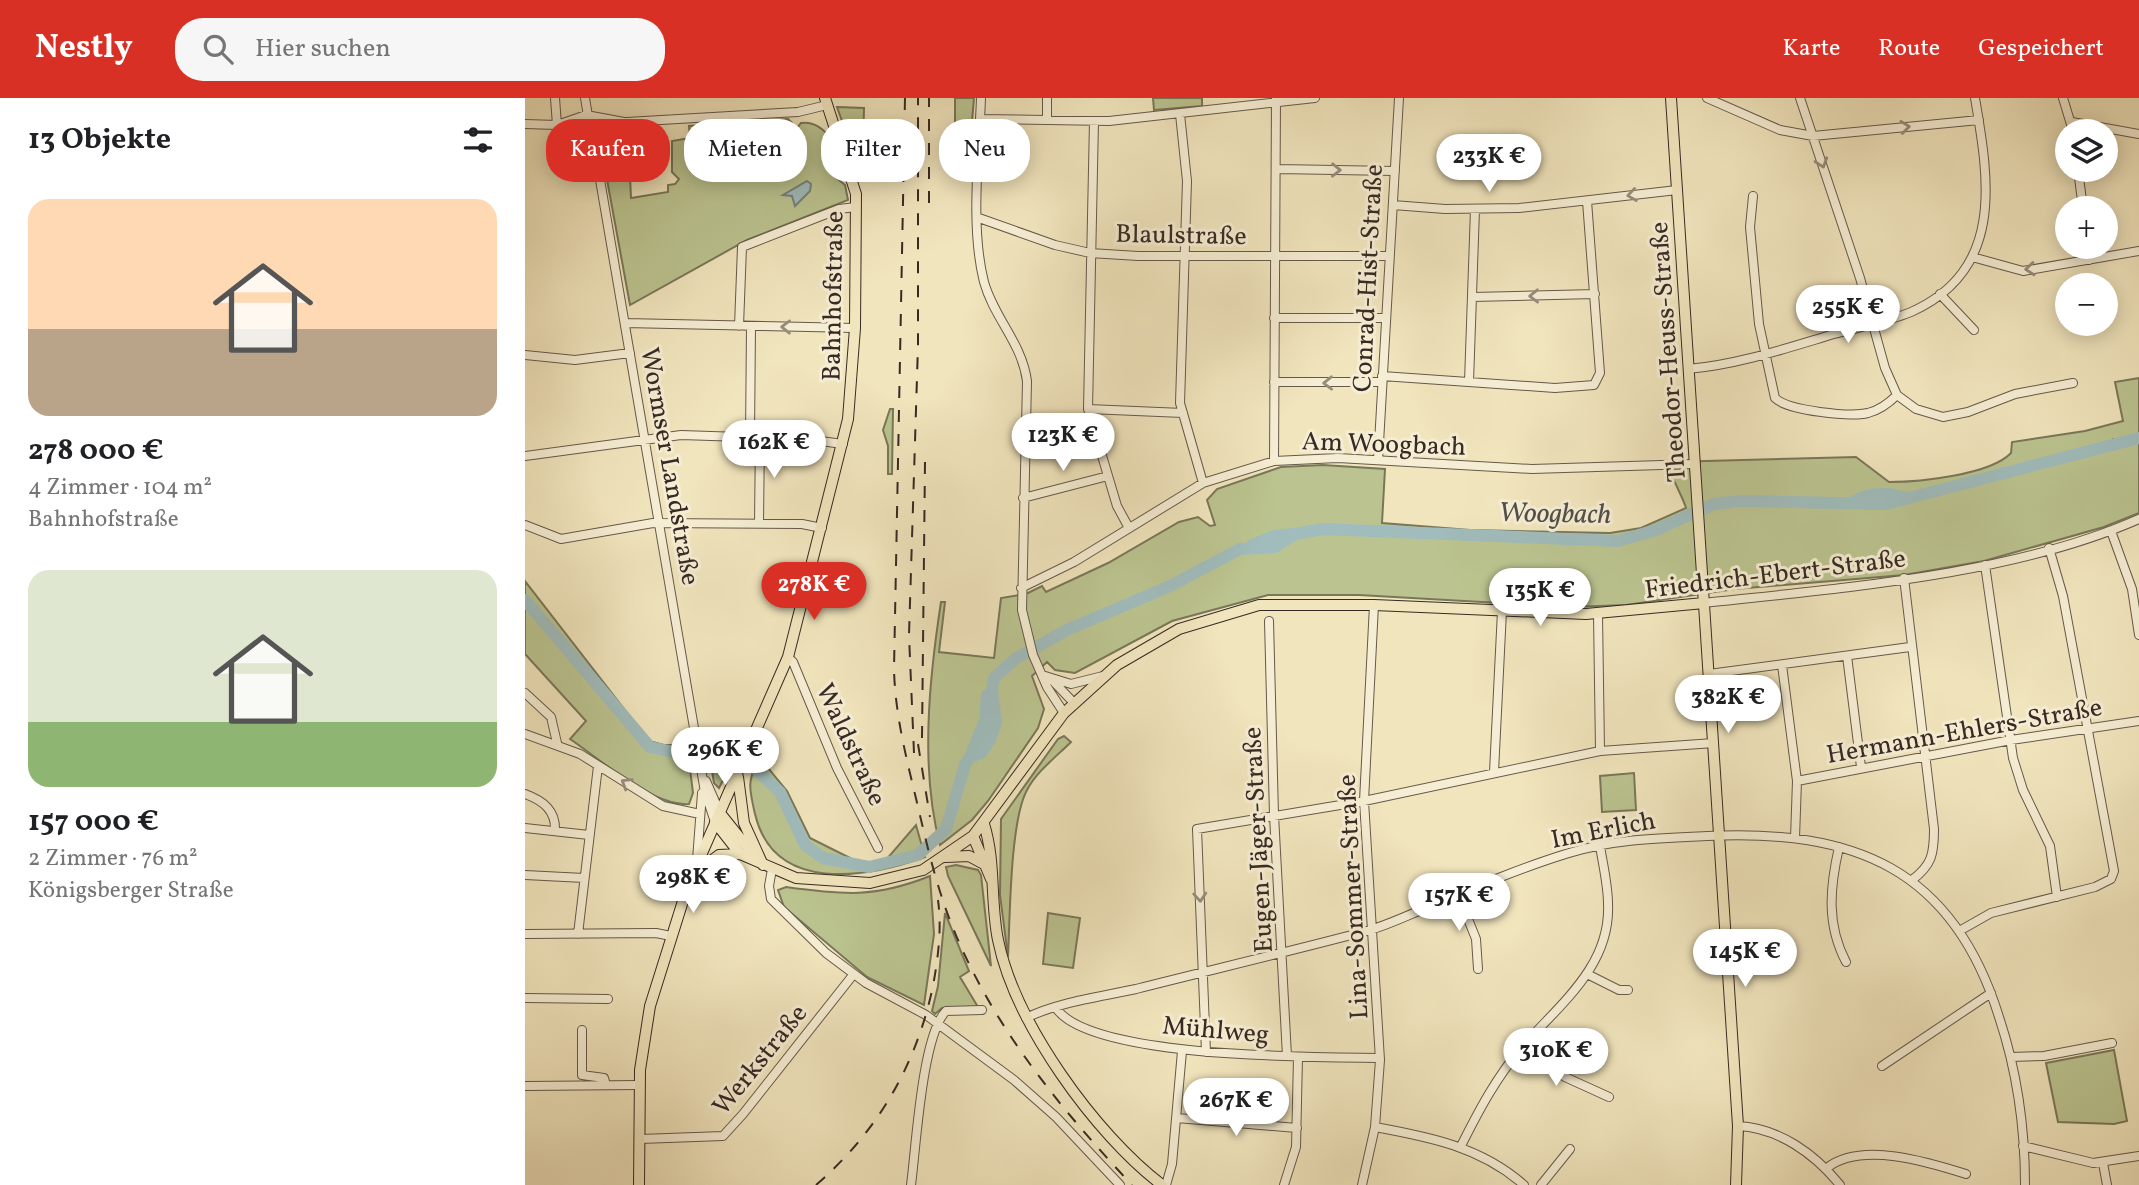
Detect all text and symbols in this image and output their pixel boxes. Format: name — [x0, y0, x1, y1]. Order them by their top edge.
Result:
search box — [175, 18, 665, 81]
text: Nestly — [35, 26, 133, 72]
icon: search — [199, 30, 237, 68]
text: Hier suchen — [255, 31, 391, 67]
text: Karte — [1783, 32, 1840, 66]
text: Route — [1878, 32, 1940, 66]
text: Gespeichert — [1978, 32, 2104, 66]
text: 13 Objekte — [28, 119, 171, 161]
chip: Kaufen — [546, 119, 670, 182]
chip: Mieten — [684, 119, 807, 182]
chip: Filter — [821, 119, 925, 182]
chip: Neu — [939, 119, 1030, 182]
one-way arrow — [1899, 119, 1911, 134]
map controls — [2055, 119, 2118, 336]
button: layers — [2055, 119, 2118, 182]
icon: filters — [459, 121, 497, 159]
pin: 233K € — [1432, 134, 1546, 194]
text: 233K € — [1452, 141, 1526, 173]
one-way arrow — [1814, 156, 1828, 168]
one-way arrow — [1331, 162, 1342, 178]
street label: Conrad-Hist-Straße — [1345, 163, 1393, 393]
one-way arrow — [1626, 187, 1638, 202]
button: + — [2055, 196, 2118, 259]
street label: Bahnhofstraße — [815, 211, 853, 382]
street label: Blaulstraße — [1115, 217, 1247, 255]
street label: Theodor-Heuss-Straße — [1642, 221, 1696, 483]
icon: home — [200, 245, 326, 371]
one-way arrow — [2024, 261, 2035, 276]
button: − — [2055, 273, 2118, 336]
pin: 255K € — [1791, 286, 1905, 345]
one-way arrow — [1528, 288, 1539, 303]
text: 255K € — [1812, 292, 1884, 324]
one-way arrow — [781, 319, 791, 335]
street label: Wormser Landstraße — [630, 345, 708, 588]
one-way arrow — [1322, 375, 1332, 391]
pin: 123K € — [1006, 414, 1120, 473]
pin: 162K € — [717, 420, 831, 480]
text: 123K € — [1028, 420, 1098, 452]
street label: Am Woogbach — [1301, 424, 1467, 466]
text: 162K € — [738, 427, 810, 459]
text: 278 000 € — [28, 430, 164, 472]
text: 4 Zimmer · 104 m² — [28, 472, 212, 504]
water label: Woogbach — [1498, 494, 1612, 535]
text: Bahnhofstraße — [28, 504, 179, 536]
street label: Friedrich-Ebert-Straße — [1643, 541, 1908, 609]
pin: 278K € — [757, 562, 871, 622]
pin: 135K € — [1483, 568, 1597, 628]
text: 278K € — [777, 569, 851, 601]
text: 135K € — [1505, 575, 1575, 607]
icon: home — [200, 616, 326, 742]
pin: 382K € — [1671, 676, 1785, 735]
street label: Waldstraße — [806, 678, 894, 812]
text: 382K € — [1691, 682, 1765, 714]
street label: Hermann-Ehlers-Straße — [1824, 690, 2105, 774]
street label: Eugen-Jäger-Straße — [1235, 726, 1283, 954]
pin: 296K € — [668, 728, 782, 787]
text: 296K € — [687, 734, 763, 766]
street label: Lina-Sommer-Straße — [1330, 773, 1378, 1020]
one-way arrow — [621, 779, 634, 792]
text: 157 000 € — [28, 801, 159, 843]
street label: Im Erlich — [1548, 803, 1659, 859]
text: 2 Zimmer · 76 m² — [28, 843, 198, 875]
pin: 298K € — [636, 856, 750, 915]
text: 298K € — [655, 862, 731, 894]
pin: 157K € — [1402, 874, 1516, 933]
text: Königsberger Straße — [28, 875, 234, 907]
text: 157K € — [1424, 880, 1494, 912]
one-way arrow — [1192, 892, 1207, 903]
pin: 145K € — [1688, 930, 1802, 989]
text: 145K € — [1709, 936, 1781, 968]
street label: Werkstraße — [705, 997, 817, 1123]
street label: Mühlweg — [1161, 1008, 1271, 1054]
pin: 310K € — [1499, 1028, 1613, 1088]
text: 310K € — [1519, 1035, 1593, 1067]
pin: 267K € — [1179, 1079, 1293, 1138]
text: 267K € — [1199, 1085, 1273, 1117]

